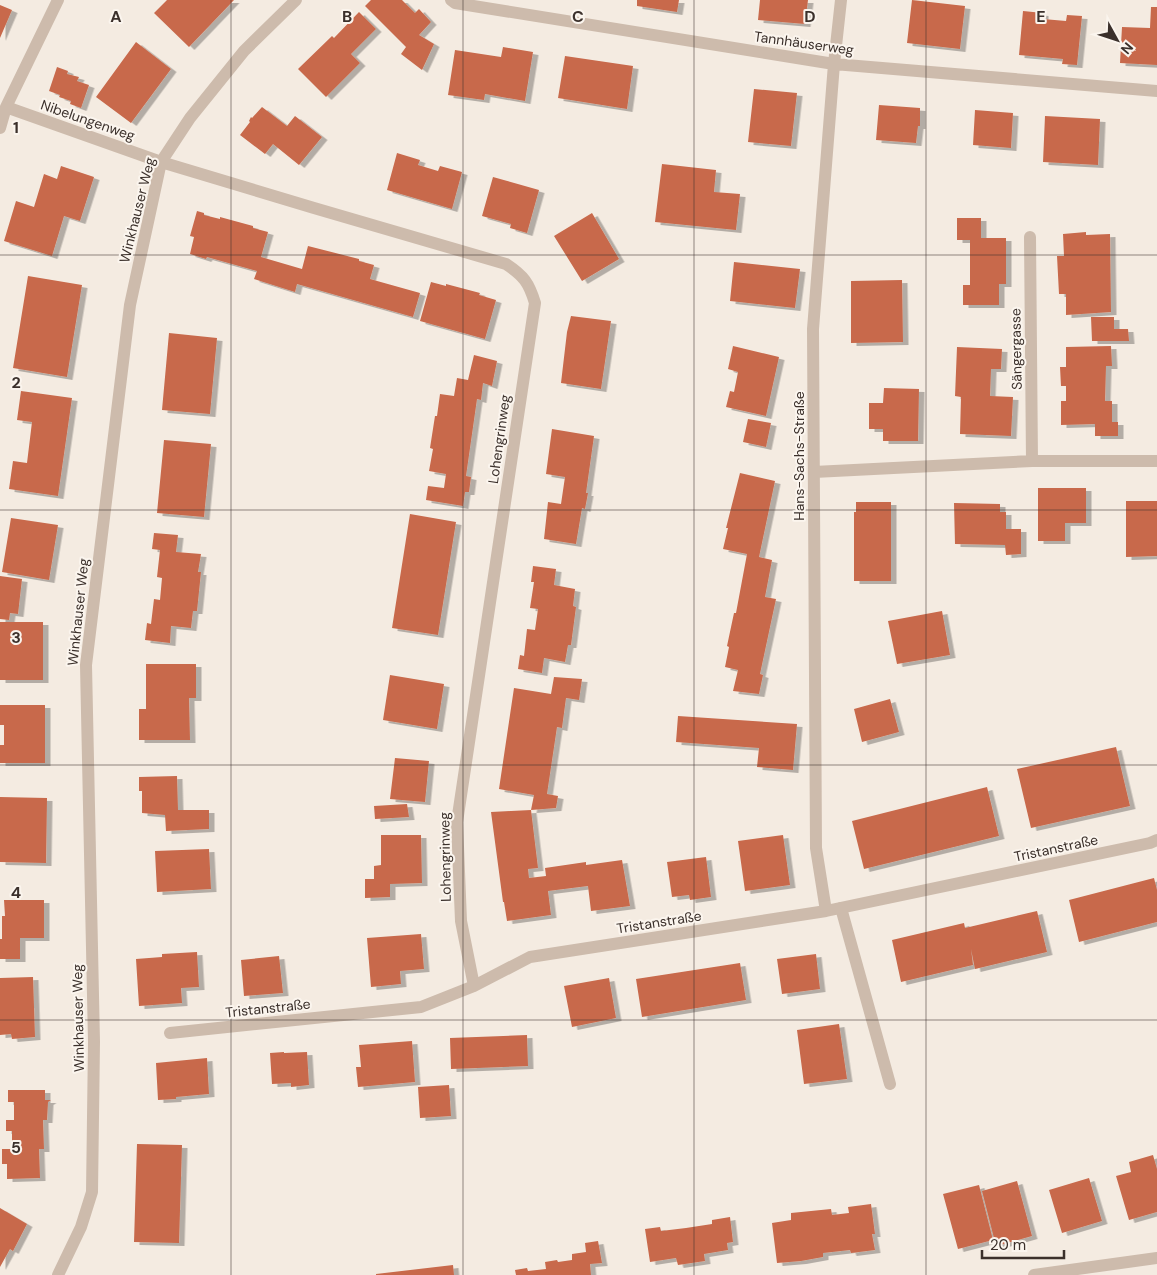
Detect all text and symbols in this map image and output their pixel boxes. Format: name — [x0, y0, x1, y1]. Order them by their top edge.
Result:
text: A — [110, 6, 122, 27]
text: B — [342, 6, 352, 27]
text: C — [572, 6, 584, 27]
text: D — [804, 6, 816, 27]
text: E — [1036, 6, 1046, 27]
north arrow — [1092, 15, 1142, 65]
street label: Tannhäuserweg — [753, 27, 855, 59]
text: N — [1117, 39, 1137, 58]
street label: Nibelungenweg — [38, 95, 138, 145]
text: 1 — [13, 117, 19, 138]
street label: Winkhauser Weg — [115, 155, 159, 265]
street label: Sängergasse — [1006, 308, 1026, 390]
text: 2 — [11, 372, 21, 393]
street label: Hans-Sachs-Straße — [790, 391, 808, 521]
street label: Lohengrinweg — [484, 393, 514, 485]
street label: Winkhauser Weg — [63, 557, 93, 667]
text: 3 — [11, 627, 21, 648]
street label: Lohengrinweg — [435, 812, 455, 902]
street label: Tristanstraße — [1012, 830, 1100, 866]
text: 4 — [11, 882, 21, 903]
street label: Tristanstraße — [615, 906, 703, 938]
street label: Winkhauser Weg — [68, 964, 88, 1072]
street label: Tristanstraße — [225, 995, 311, 1021]
text: 5 — [11, 1137, 21, 1158]
scale bar — [982, 1228, 1064, 1260]
text: 20 m — [990, 1235, 1026, 1255]

